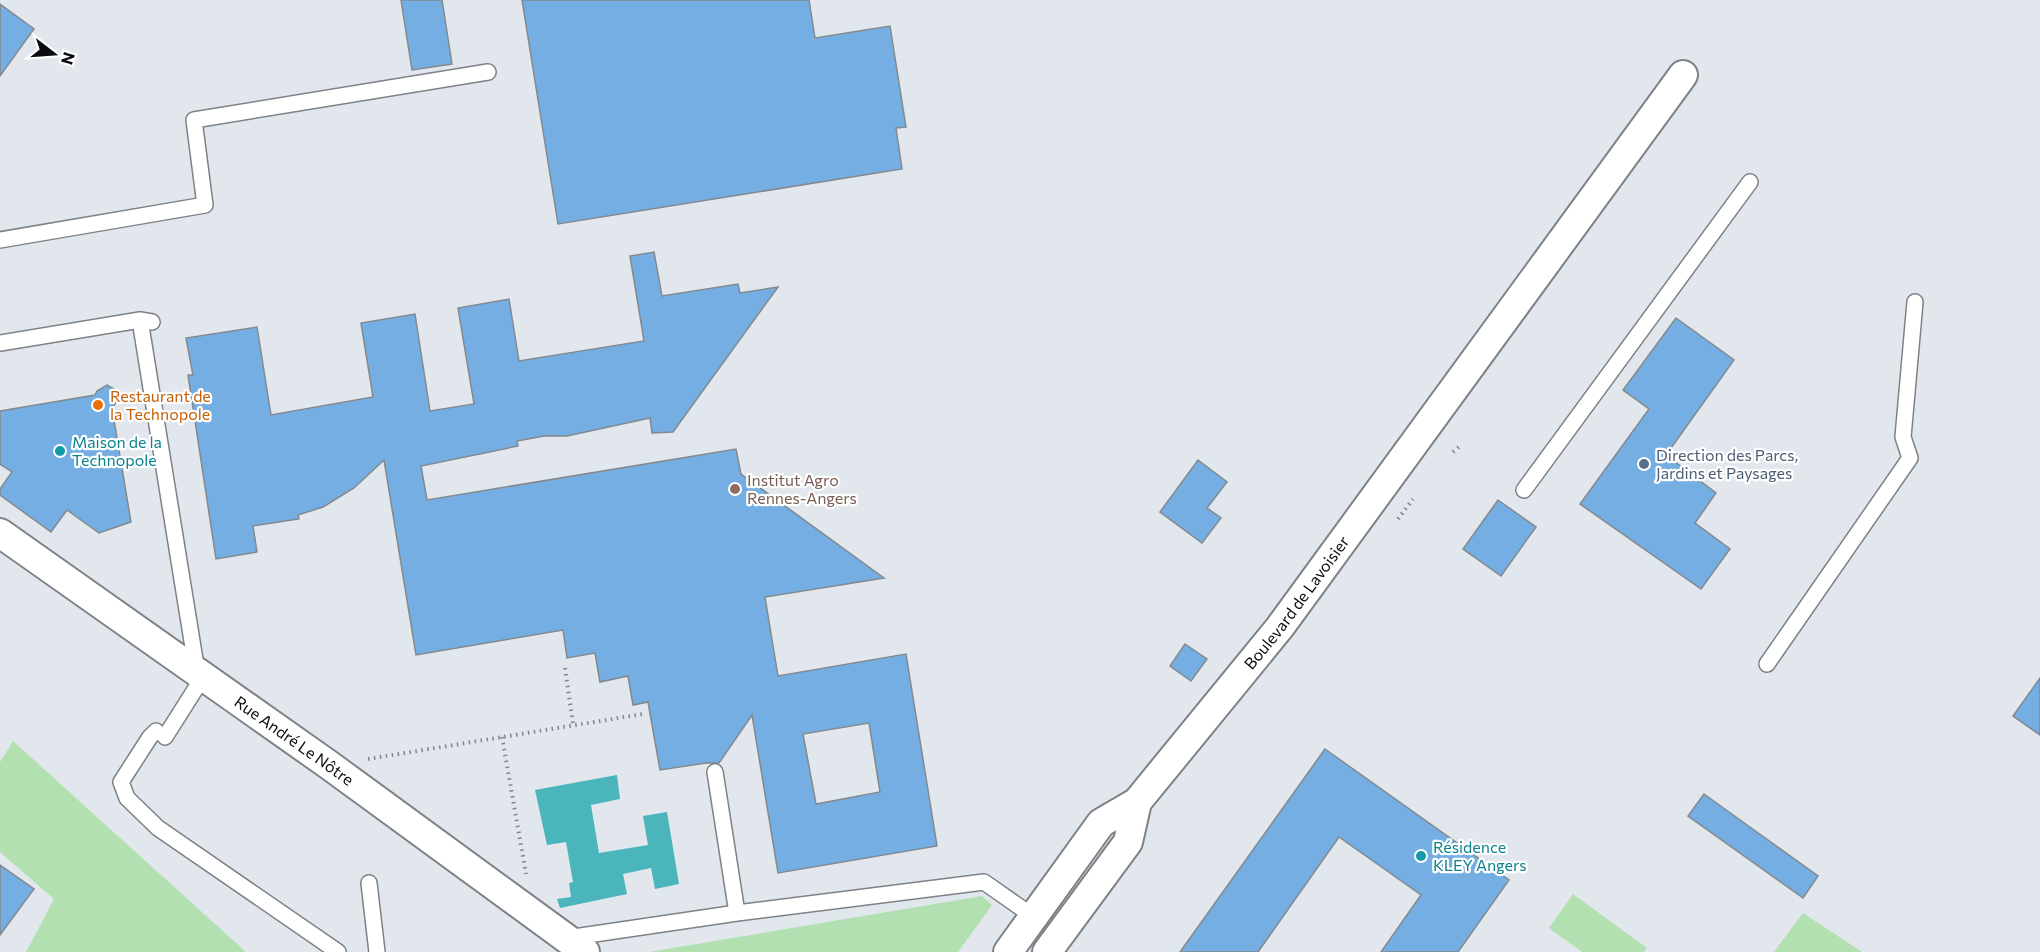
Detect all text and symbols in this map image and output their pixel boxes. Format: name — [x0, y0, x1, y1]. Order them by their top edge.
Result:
north arrow — [24, 24, 84, 84]
text: N — [58, 50, 80, 67]
place label: Restaurant de la Technopole — [110, 386, 211, 423]
marker: Restaurant de la Technopole — [91, 398, 105, 412]
place label: Maison de la Technopole — [72, 432, 162, 469]
marker: Maison de la Technopole — [53, 444, 67, 458]
place label: Direction des Parcs, Jardins et Paysages — [1656, 445, 1798, 482]
marker: Direction des Parcs, Jardins et Paysages — [1637, 457, 1651, 471]
place label: Institut Agro Rennes-Angers — [747, 470, 857, 507]
marker: Institut Agro Rennes-Angers — [728, 482, 742, 496]
street label: Boulevard de Lavoisier — [1240, 532, 1353, 673]
street label: Rue André Le Nôtre — [231, 691, 358, 789]
place label: Résidence KLEY Angers — [1433, 837, 1526, 874]
marker: Résidence KLEY Angers — [1414, 849, 1428, 863]

